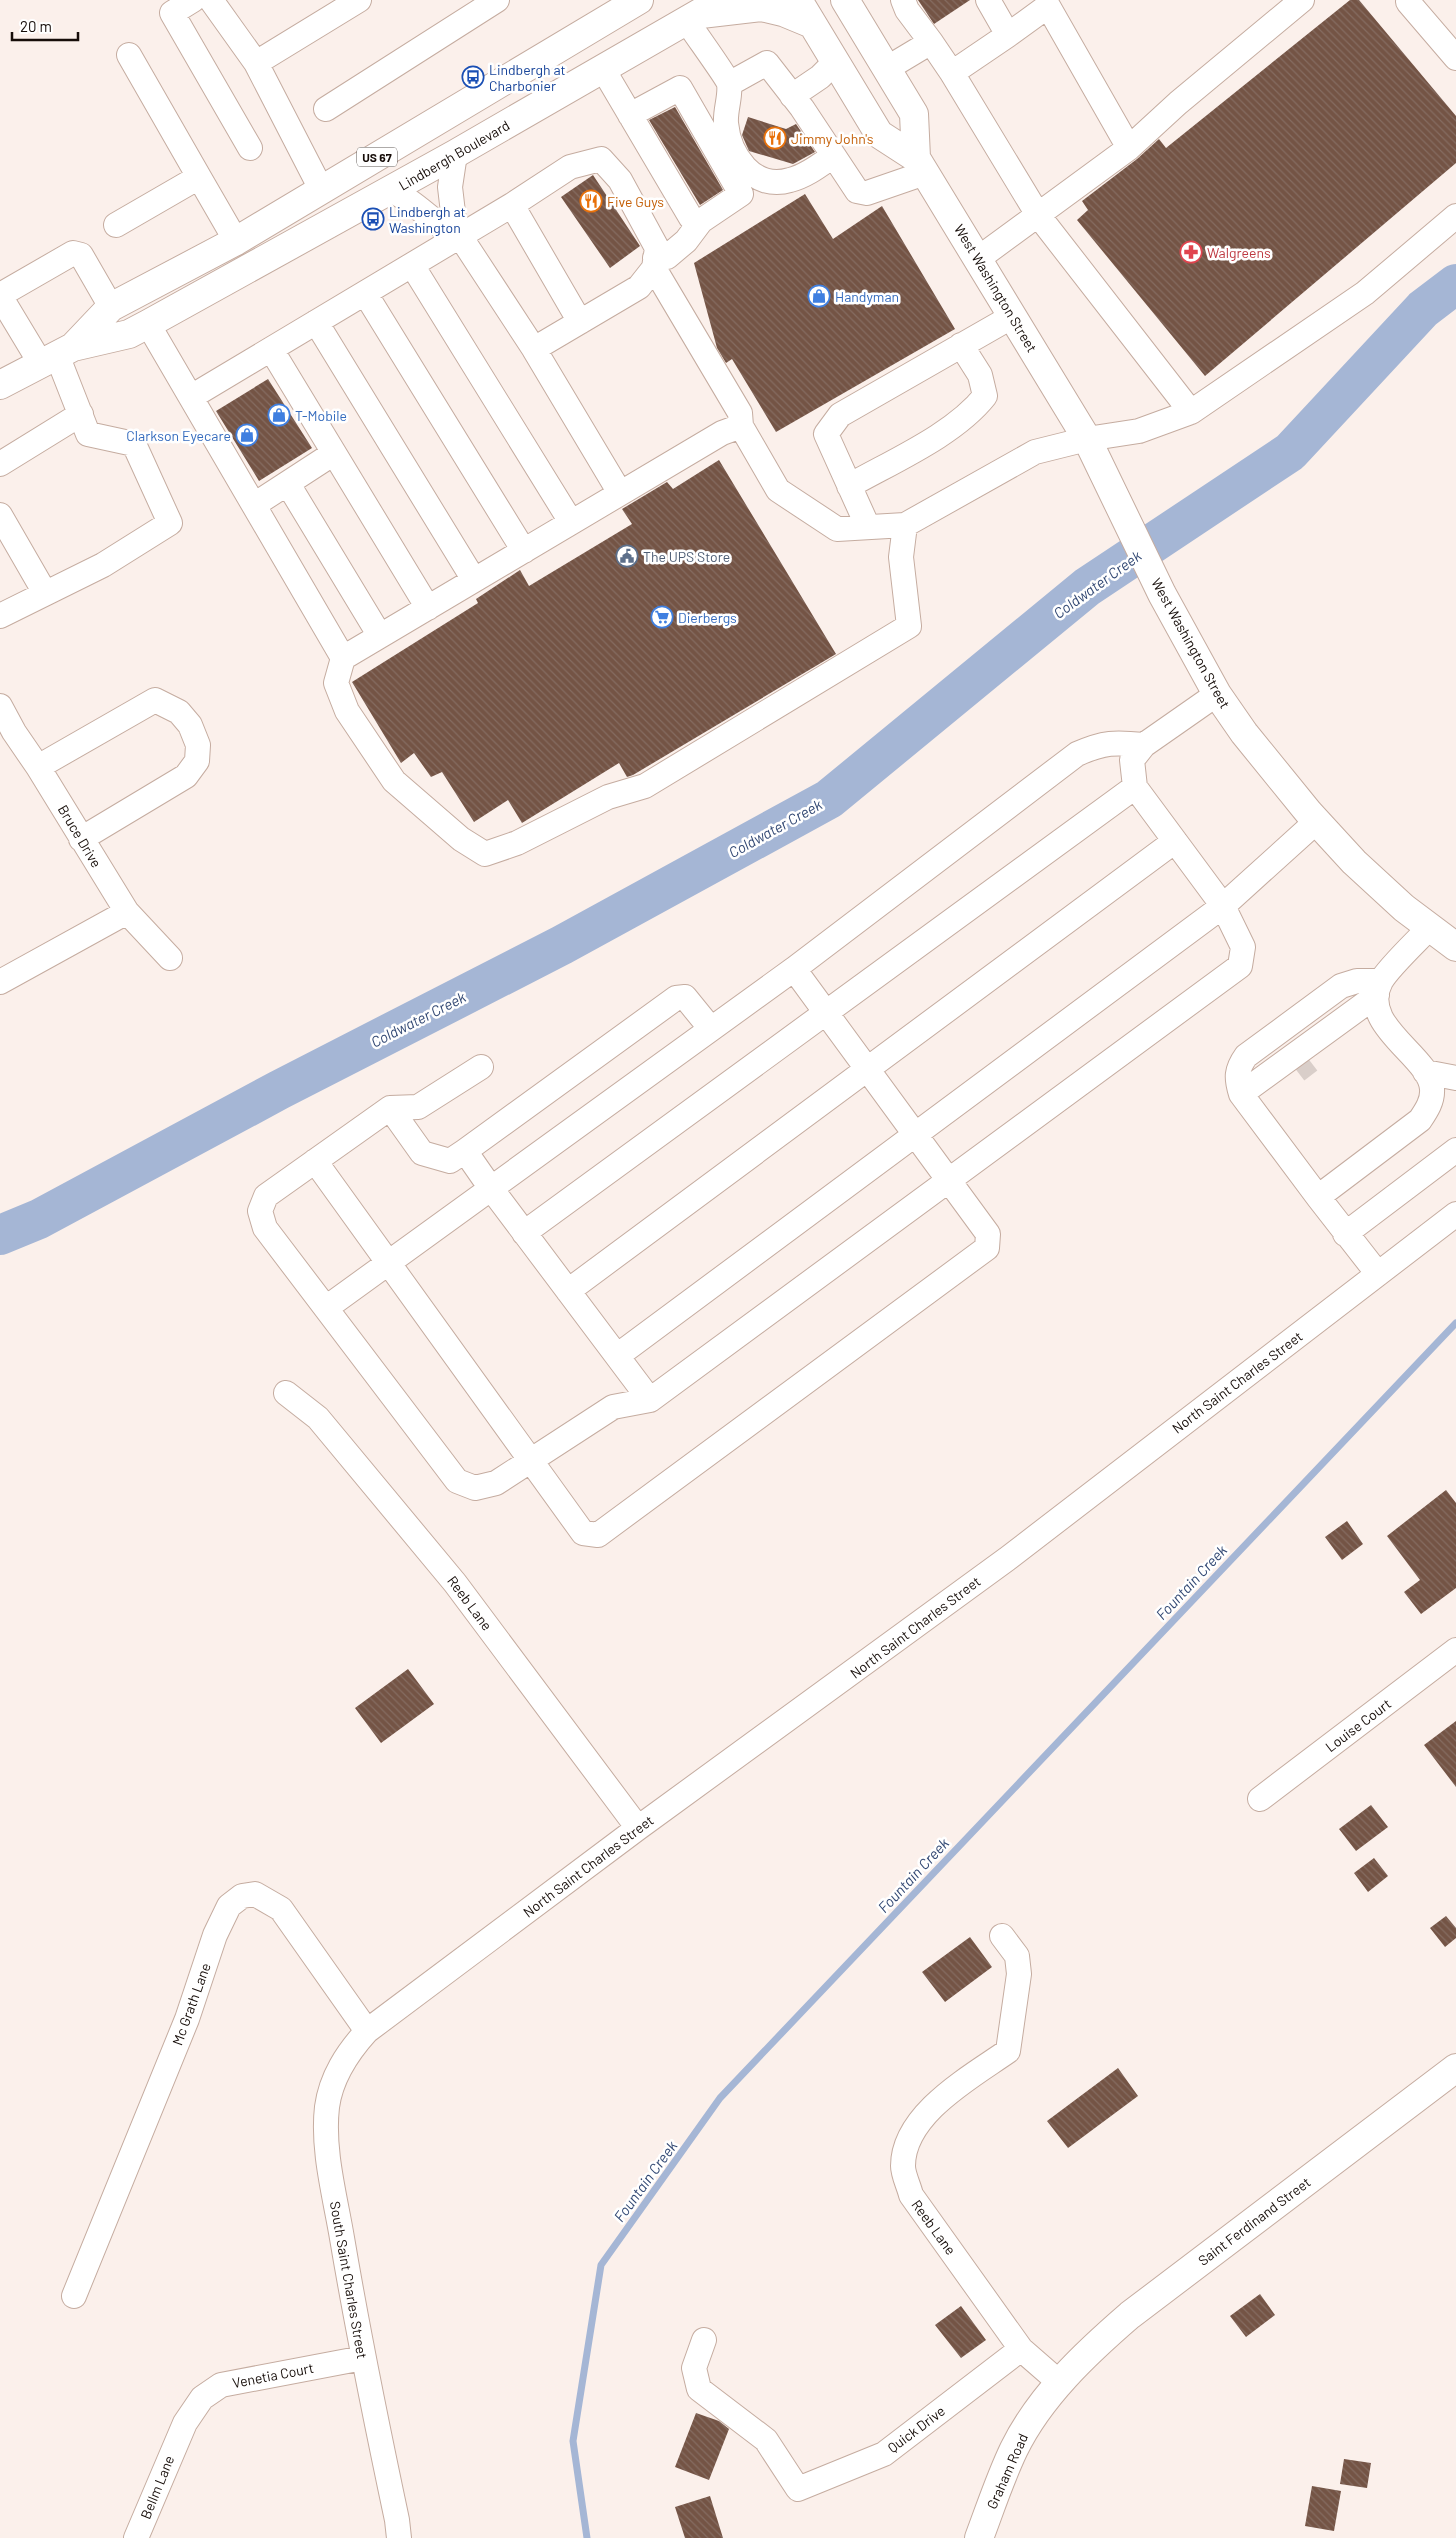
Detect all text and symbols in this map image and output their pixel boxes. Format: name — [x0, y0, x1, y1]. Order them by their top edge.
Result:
scale bar — [12, 10, 79, 42]
text: 20 m — [20, 17, 52, 35]
place label: Lindbergh at Charbonier — [489, 61, 566, 94]
bus stop icon: Lindbergh at Charbonier — [461, 65, 485, 89]
street label: Lindbergh Boulevard — [396, 116, 512, 194]
restaurant icon: Jimmy John's — [763, 126, 787, 150]
place label: Jimmy John's — [791, 130, 874, 147]
road number: US 67 — [357, 148, 397, 166]
restaurant icon: Five Guys — [579, 189, 603, 213]
place label: Five Guys — [607, 193, 664, 210]
place label: Lindbergh at Washington — [389, 203, 466, 236]
bus stop icon: Lindbergh at Washington — [361, 207, 385, 231]
street label: West Washington Street — [951, 221, 1041, 355]
pharmacy icon: Walgreens — [1179, 240, 1203, 264]
place label: Walgreens — [1207, 244, 1271, 261]
shop icon: Handyman — [807, 284, 831, 308]
place label: Handyman — [835, 288, 899, 305]
shop icon: T-Mobile — [267, 403, 291, 427]
place label: T-Mobile — [295, 407, 347, 424]
shop icon: Clarkson Eyecare — [235, 423, 259, 447]
place label: Clarkson Eyecare — [126, 427, 231, 444]
public building icon: The UPS Store — [615, 544, 639, 568]
water label: Coldwater Creek — [1050, 546, 1145, 622]
place label: The UPS Store — [643, 548, 730, 565]
street label: West Washington Street — [1148, 575, 1234, 711]
supermarket icon: Dierbergs — [650, 605, 674, 629]
place label: Dierbergs — [678, 609, 737, 626]
water label: Coldwater Creek — [725, 795, 825, 861]
street label: Bruce Drive — [55, 802, 105, 870]
water label: Coldwater Creek — [368, 987, 469, 1051]
street label: North Saint Charles Street — [1168, 1327, 1306, 1437]
water label: Fountain Creek — [1152, 1540, 1231, 1623]
street label: Reeb Lane — [444, 1572, 496, 1634]
street label: North Saint Charles Street — [846, 1572, 984, 1682]
street label: Louise Court — [1322, 1695, 1394, 1755]
street label: North Saint Charles Street — [519, 1811, 657, 1921]
water label: Fountain Creek — [874, 1833, 953, 1916]
street label: Mc Grath Lane — [168, 1961, 214, 2047]
water label: Fountain Creek — [610, 2136, 681, 2225]
street label: Saint Ferdinand Street — [1194, 2173, 1314, 2269]
street label: Reeb Lane — [908, 2196, 960, 2258]
street label: South Saint Charles Street — [327, 2200, 371, 2360]
street label: Venetia Court — [231, 2359, 315, 2391]
street label: Quick Drive — [884, 2402, 948, 2456]
street label: Graham Road — [983, 2431, 1031, 2511]
street label: Bellm Lane — [137, 2453, 177, 2521]

